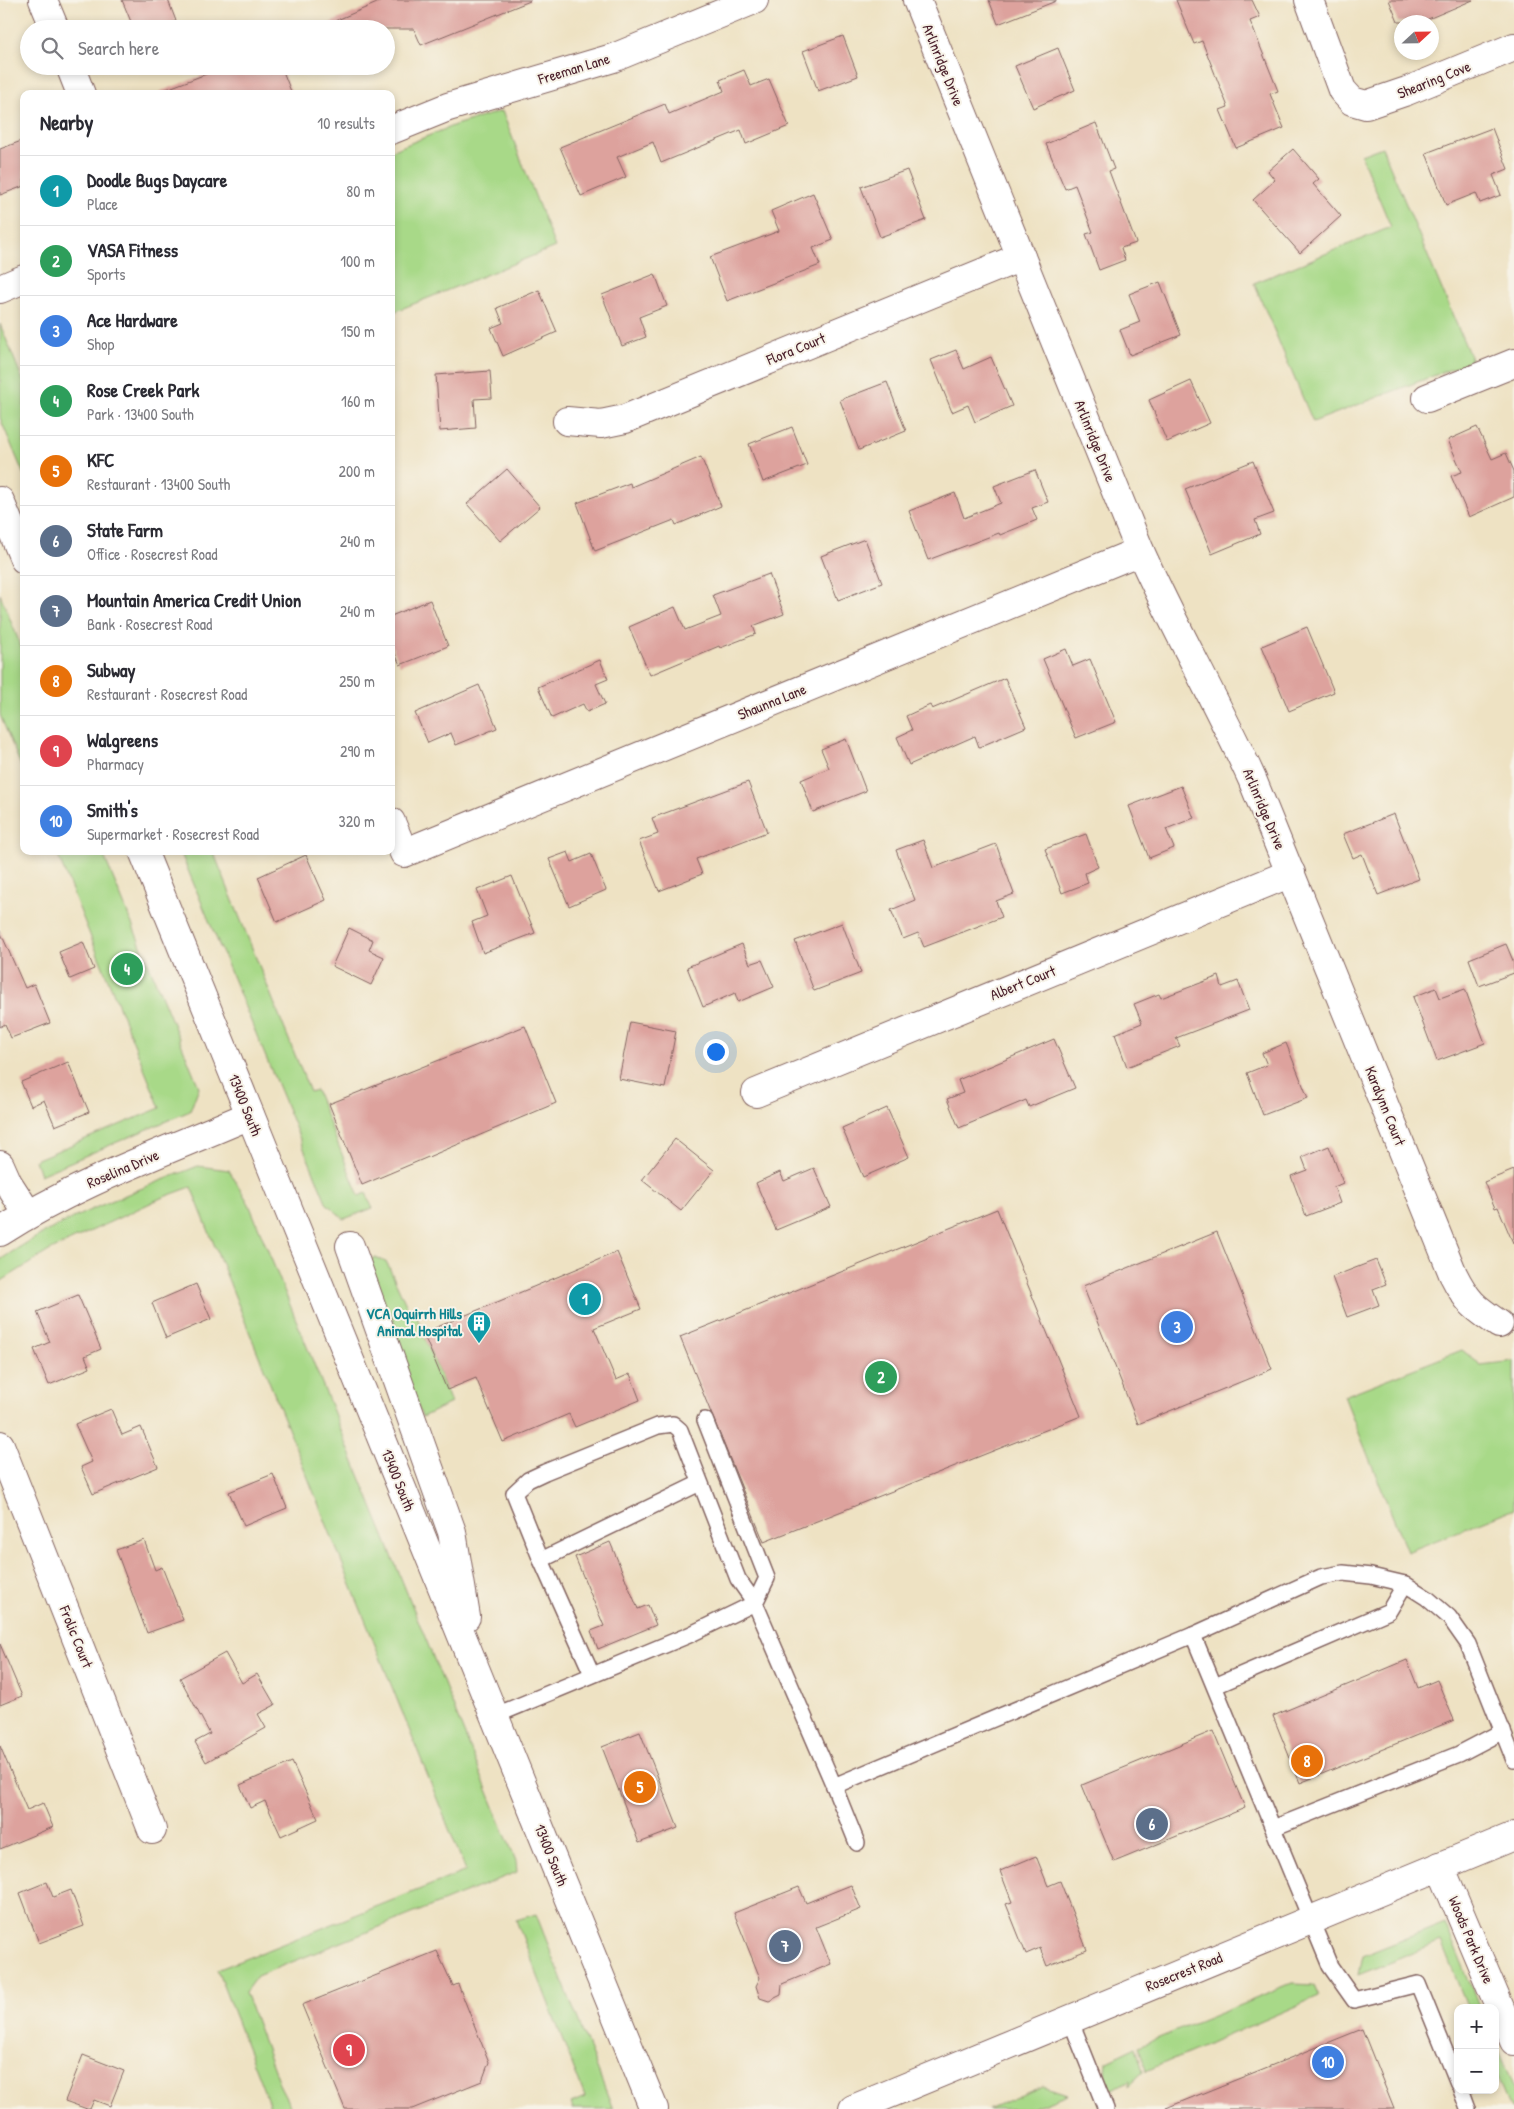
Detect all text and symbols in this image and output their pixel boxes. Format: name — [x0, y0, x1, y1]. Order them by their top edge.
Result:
north arrow — [1394, 15, 1439, 60]
search box — [20, 20, 395, 75]
street label: Arlinridge Drive — [918, 21, 969, 109]
icon: search — [38, 34, 66, 62]
text: Search here — [78, 35, 159, 61]
street label: Freeman Lane — [535, 48, 612, 90]
street label: Shearing Cove — [1394, 55, 1474, 104]
text: Nearby — [40, 108, 93, 137]
text: 10 results — [317, 112, 375, 134]
text: Doodle Bugs Daycare — [87, 167, 227, 193]
text: 1 — [53, 180, 59, 202]
text: 80 m — [346, 180, 375, 202]
text: Place — [87, 193, 118, 215]
text: VASA Fitness — [87, 237, 178, 263]
text: 2 — [52, 250, 60, 272]
text: 100 m — [340, 250, 375, 272]
text: Sports — [87, 263, 125, 285]
text: Ace Hardware — [87, 307, 178, 333]
text: 3 — [52, 320, 60, 342]
text: 150 m — [341, 320, 375, 342]
street label: Flora Court — [762, 327, 829, 370]
text: Shop — [87, 333, 114, 355]
text: Rose Creek Park — [87, 377, 199, 403]
text: 4 — [53, 390, 59, 412]
text: 160 m — [341, 390, 375, 412]
street label: Arlinridge Drive — [1070, 397, 1121, 485]
text: Park · 13400 South — [87, 403, 194, 425]
text: KFC — [87, 447, 114, 473]
text: 5 — [53, 460, 59, 482]
text: 200 m — [339, 460, 375, 482]
text: Restaurant · 13400 South — [87, 473, 230, 495]
text: State Farm — [87, 517, 163, 543]
text: 6 — [53, 530, 59, 552]
text: 240 m — [340, 530, 375, 552]
text: Office · Rosecrest Road — [87, 543, 218, 565]
text: Mountain America Credit Union — [87, 587, 301, 613]
text: 7 — [52, 600, 60, 622]
text: 240 m — [340, 600, 375, 622]
text: Bank · Rosecrest Road — [87, 613, 212, 635]
text: Subway — [87, 657, 135, 683]
text: 8 — [53, 670, 59, 692]
text: 250 m — [339, 670, 375, 692]
street label: Shaunna Lane — [734, 678, 809, 725]
text: Restaurant · Rosecrest Road — [87, 683, 247, 705]
text: Walgreens — [87, 727, 158, 753]
text: 9 — [53, 740, 59, 762]
text: 290 m — [340, 740, 375, 762]
text: Pharmacy — [87, 753, 144, 775]
street label: Arlinridge Drive — [1238, 765, 1291, 853]
text: Smith's — [87, 797, 138, 823]
text: 10 — [50, 810, 62, 832]
text: 320 m — [339, 810, 375, 832]
text: Supermarket · Rosecrest Road — [87, 823, 259, 845]
pin: 4 — [111, 950, 143, 988]
street label: Albert Court — [987, 960, 1060, 1005]
your location — [703, 1039, 729, 1065]
street label: Karalynn Court — [1360, 1063, 1411, 1149]
street label: 13400 South — [224, 1071, 267, 1139]
street label: Roselina Drive — [84, 1144, 162, 1193]
pin: 1 — [569, 1280, 601, 1318]
place label: VCA Oquirrh Hills Animal Hospital — [366, 1303, 463, 1342]
pin: 3 — [1161, 1308, 1193, 1346]
building icon: VCA Oquirrh Hills Animal Hospital — [466, 1310, 492, 1344]
pin: 2 — [865, 1358, 897, 1396]
street label: 13400 South — [377, 1446, 420, 1514]
street label: Frolic Court — [54, 1602, 99, 1672]
pin: 8 — [1291, 1742, 1323, 1780]
pin: 5 — [624, 1768, 656, 1806]
pin: 6 — [1136, 1805, 1168, 1843]
street label: 13400 South — [530, 1821, 573, 1889]
street label: Woods Park Drive — [1444, 1893, 1499, 1987]
pin: 7 — [769, 1927, 801, 1965]
street label: Rosecrest Road — [1142, 1947, 1225, 1996]
map controls — [1454, 2004, 1499, 2094]
button: + — [1454, 2004, 1499, 2049]
pin: 9 — [333, 2031, 365, 2069]
pin: 10 — [1312, 2043, 1344, 2081]
button: − — [1454, 2049, 1499, 2094]

